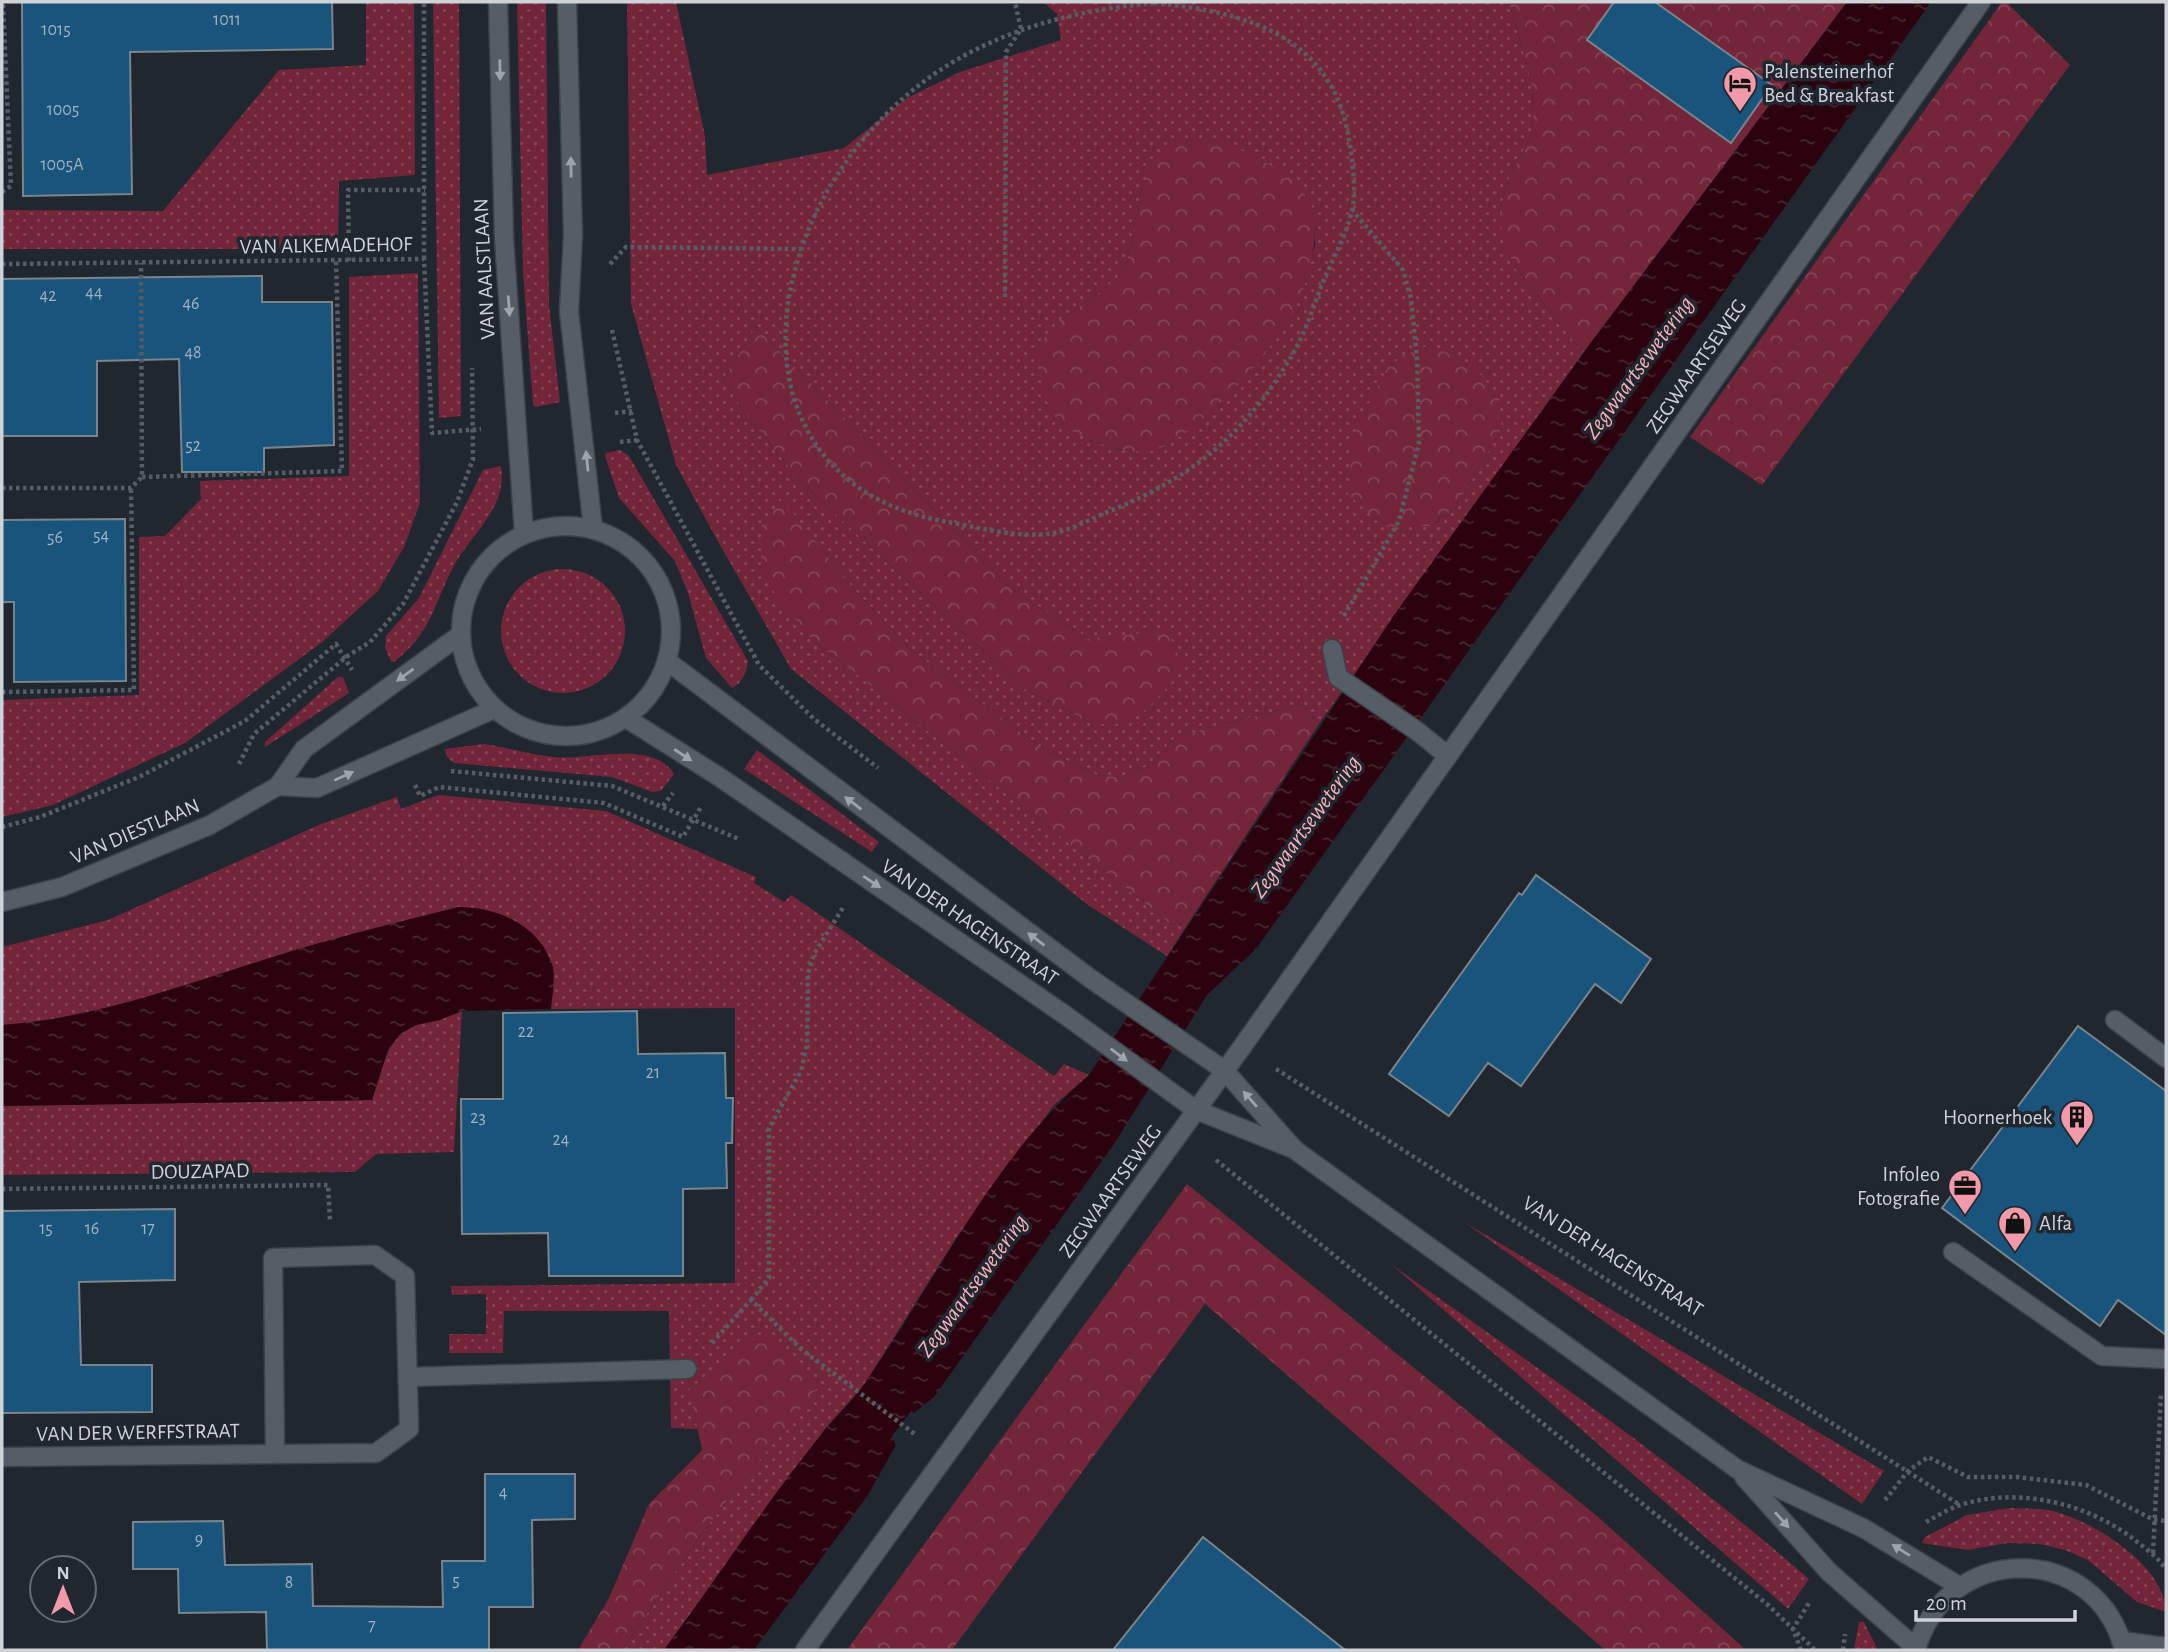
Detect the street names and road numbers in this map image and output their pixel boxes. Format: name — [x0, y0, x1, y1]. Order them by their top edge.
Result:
street label: VAN AALSTLAAN — [470, 198, 499, 340]
street label: VAN ALKEMADEHOF — [240, 233, 413, 258]
street label: ZEGWAARTSEWEG — [1642, 296, 1750, 437]
street label: VAN DIESTLAAN — [68, 795, 203, 868]
street label: VAN DER HAGENSTRAAT — [877, 855, 1062, 989]
street label: ZEGWAARTSEWEG — [1055, 1121, 1165, 1261]
street label: DOUZAPAD — [150, 1160, 250, 1183]
street label: VAN DER HAGENSTRAAT — [1519, 1192, 1707, 1321]
street label: VAN DER WERFFSTRAAT — [36, 1420, 240, 1445]

